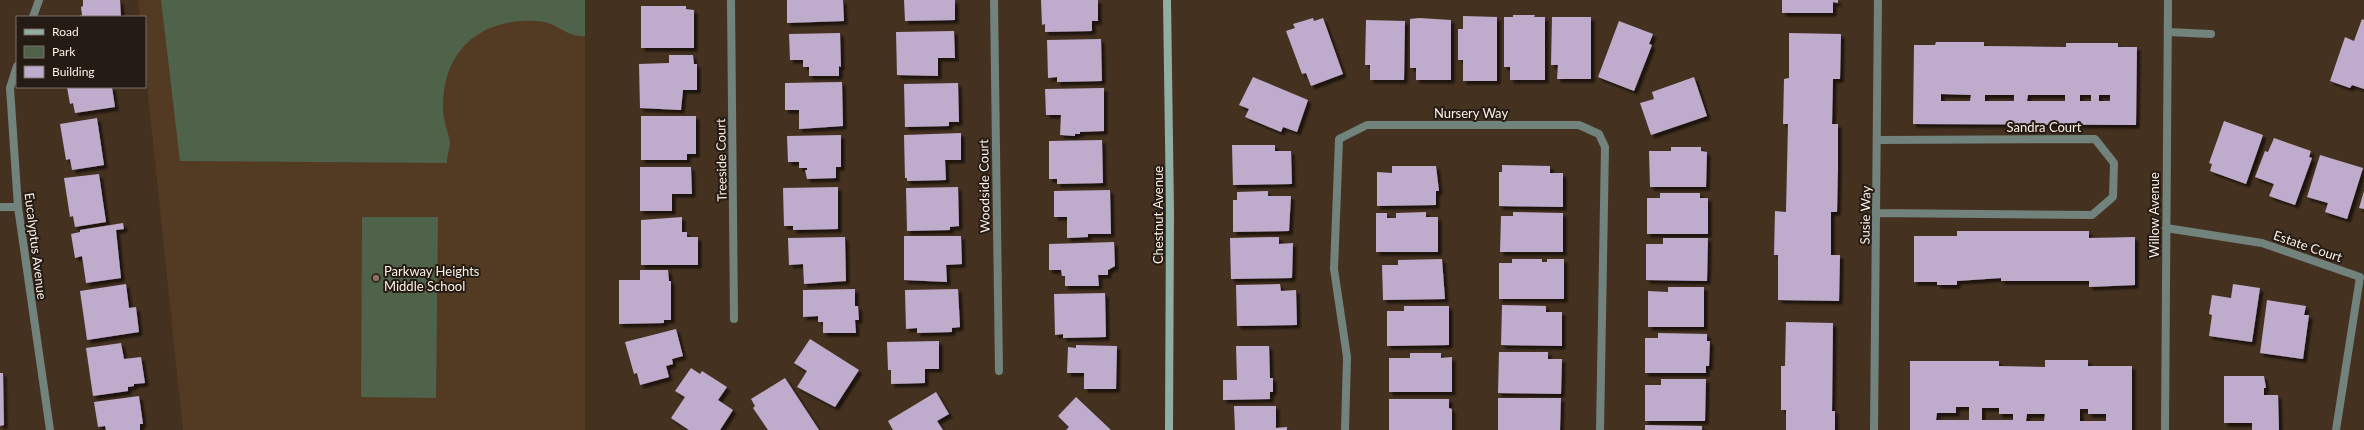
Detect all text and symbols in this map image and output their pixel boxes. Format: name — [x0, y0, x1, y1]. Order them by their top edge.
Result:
legend — [16, 16, 146, 88]
text: Road — [52, 24, 79, 39]
text: Park — [52, 44, 76, 59]
text: Building — [52, 64, 95, 79]
street label: Nursery Way — [1434, 105, 1508, 121]
street label: Treeside Court — [712, 118, 730, 202]
street label: Sandra Court — [2007, 119, 2082, 135]
street label: Woodside Court — [975, 139, 993, 233]
street label: Chestnut Avenue — [1150, 166, 1166, 264]
street label: Willow Avenue — [2146, 172, 2162, 258]
street label: Susie Way — [1856, 185, 1874, 244]
street label: Eucalyptus Avenue — [22, 192, 51, 300]
street label: Estate Court — [2272, 227, 2345, 265]
place label: Parkway Heights Middle School — [384, 263, 480, 294]
marker: Parkway Heights Middle School — [371, 273, 381, 283]

